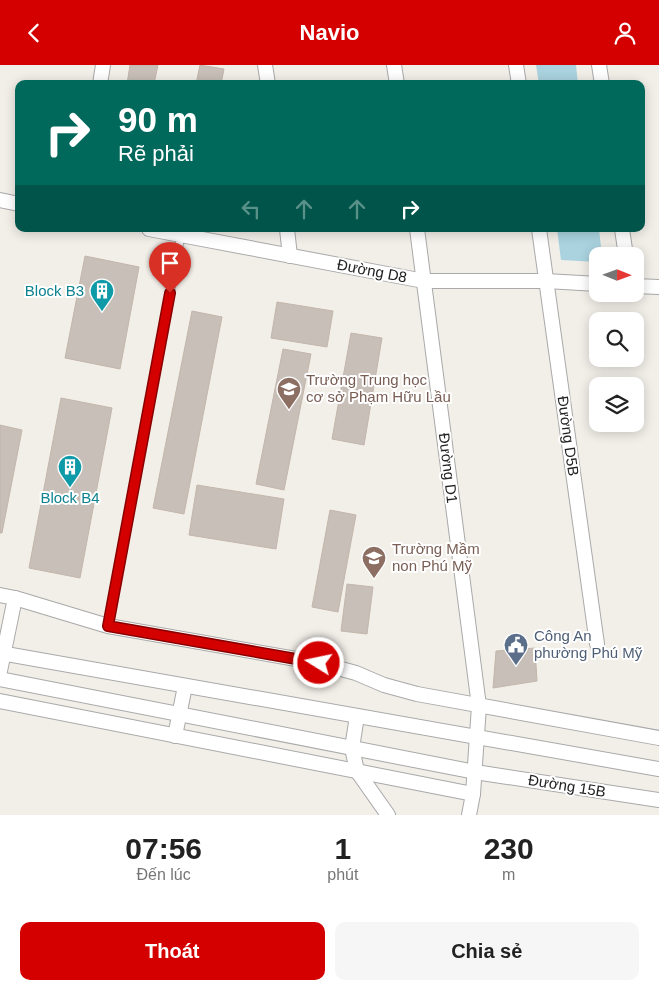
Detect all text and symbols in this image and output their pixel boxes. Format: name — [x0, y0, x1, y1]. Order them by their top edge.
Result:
icon: back — [20, 19, 48, 47]
icon: person — [611, 19, 639, 47]
text: Navio — [300, 20, 359, 45]
icon: right — [35, 100, 100, 165]
text: 90 m — [118, 100, 198, 139]
text: Rẽ phải — [118, 141, 194, 166]
icon: left — [237, 195, 265, 223]
icon: ahead — [290, 195, 318, 223]
icon: ahead — [343, 195, 371, 223]
icon: right — [396, 195, 424, 223]
pin — [149, 242, 191, 293]
north arrow — [589, 247, 644, 303]
map controls — [589, 247, 644, 432]
icon: arrive — [156, 249, 184, 277]
street label: Đường D8 — [336, 255, 408, 286]
building icon: Block B3 — [89, 278, 115, 312]
place label: Block B3 — [25, 282, 84, 299]
button: search — [589, 312, 644, 367]
place label: Trường Trung học cơ sở Phạm Hữu Lầu — [306, 371, 451, 405]
school or university icon: Trường Trung học cơ sở Phạm Hữu Lầu — [276, 376, 302, 410]
button: layers — [589, 377, 644, 432]
street label: Đường D5B — [554, 395, 583, 477]
street label: Đường D1 — [436, 432, 461, 504]
building icon: Block B4 — [57, 454, 83, 488]
place label: Block B4 — [40, 489, 100, 506]
place label: Trường Mầm non Phú Mỹ — [392, 540, 480, 574]
school or university icon: Trường Mầm non Phú Mỹ — [361, 545, 387, 579]
place label: Công An phường Phú Mỹ — [534, 627, 643, 661]
public building icon: Công An phường Phú Mỹ — [503, 632, 529, 666]
position arrow — [292, 636, 344, 688]
street label: Đường 15B — [527, 771, 607, 800]
text: 07:56 — [125, 832, 202, 865]
text: 1 — [334, 832, 351, 865]
text: 230 — [484, 832, 534, 865]
text: Đến lúc — [137, 866, 191, 883]
text: phút — [327, 866, 358, 883]
text: m — [502, 866, 515, 883]
button: Thoát — [20, 922, 325, 980]
button: Chia sẻ — [335, 922, 639, 980]

